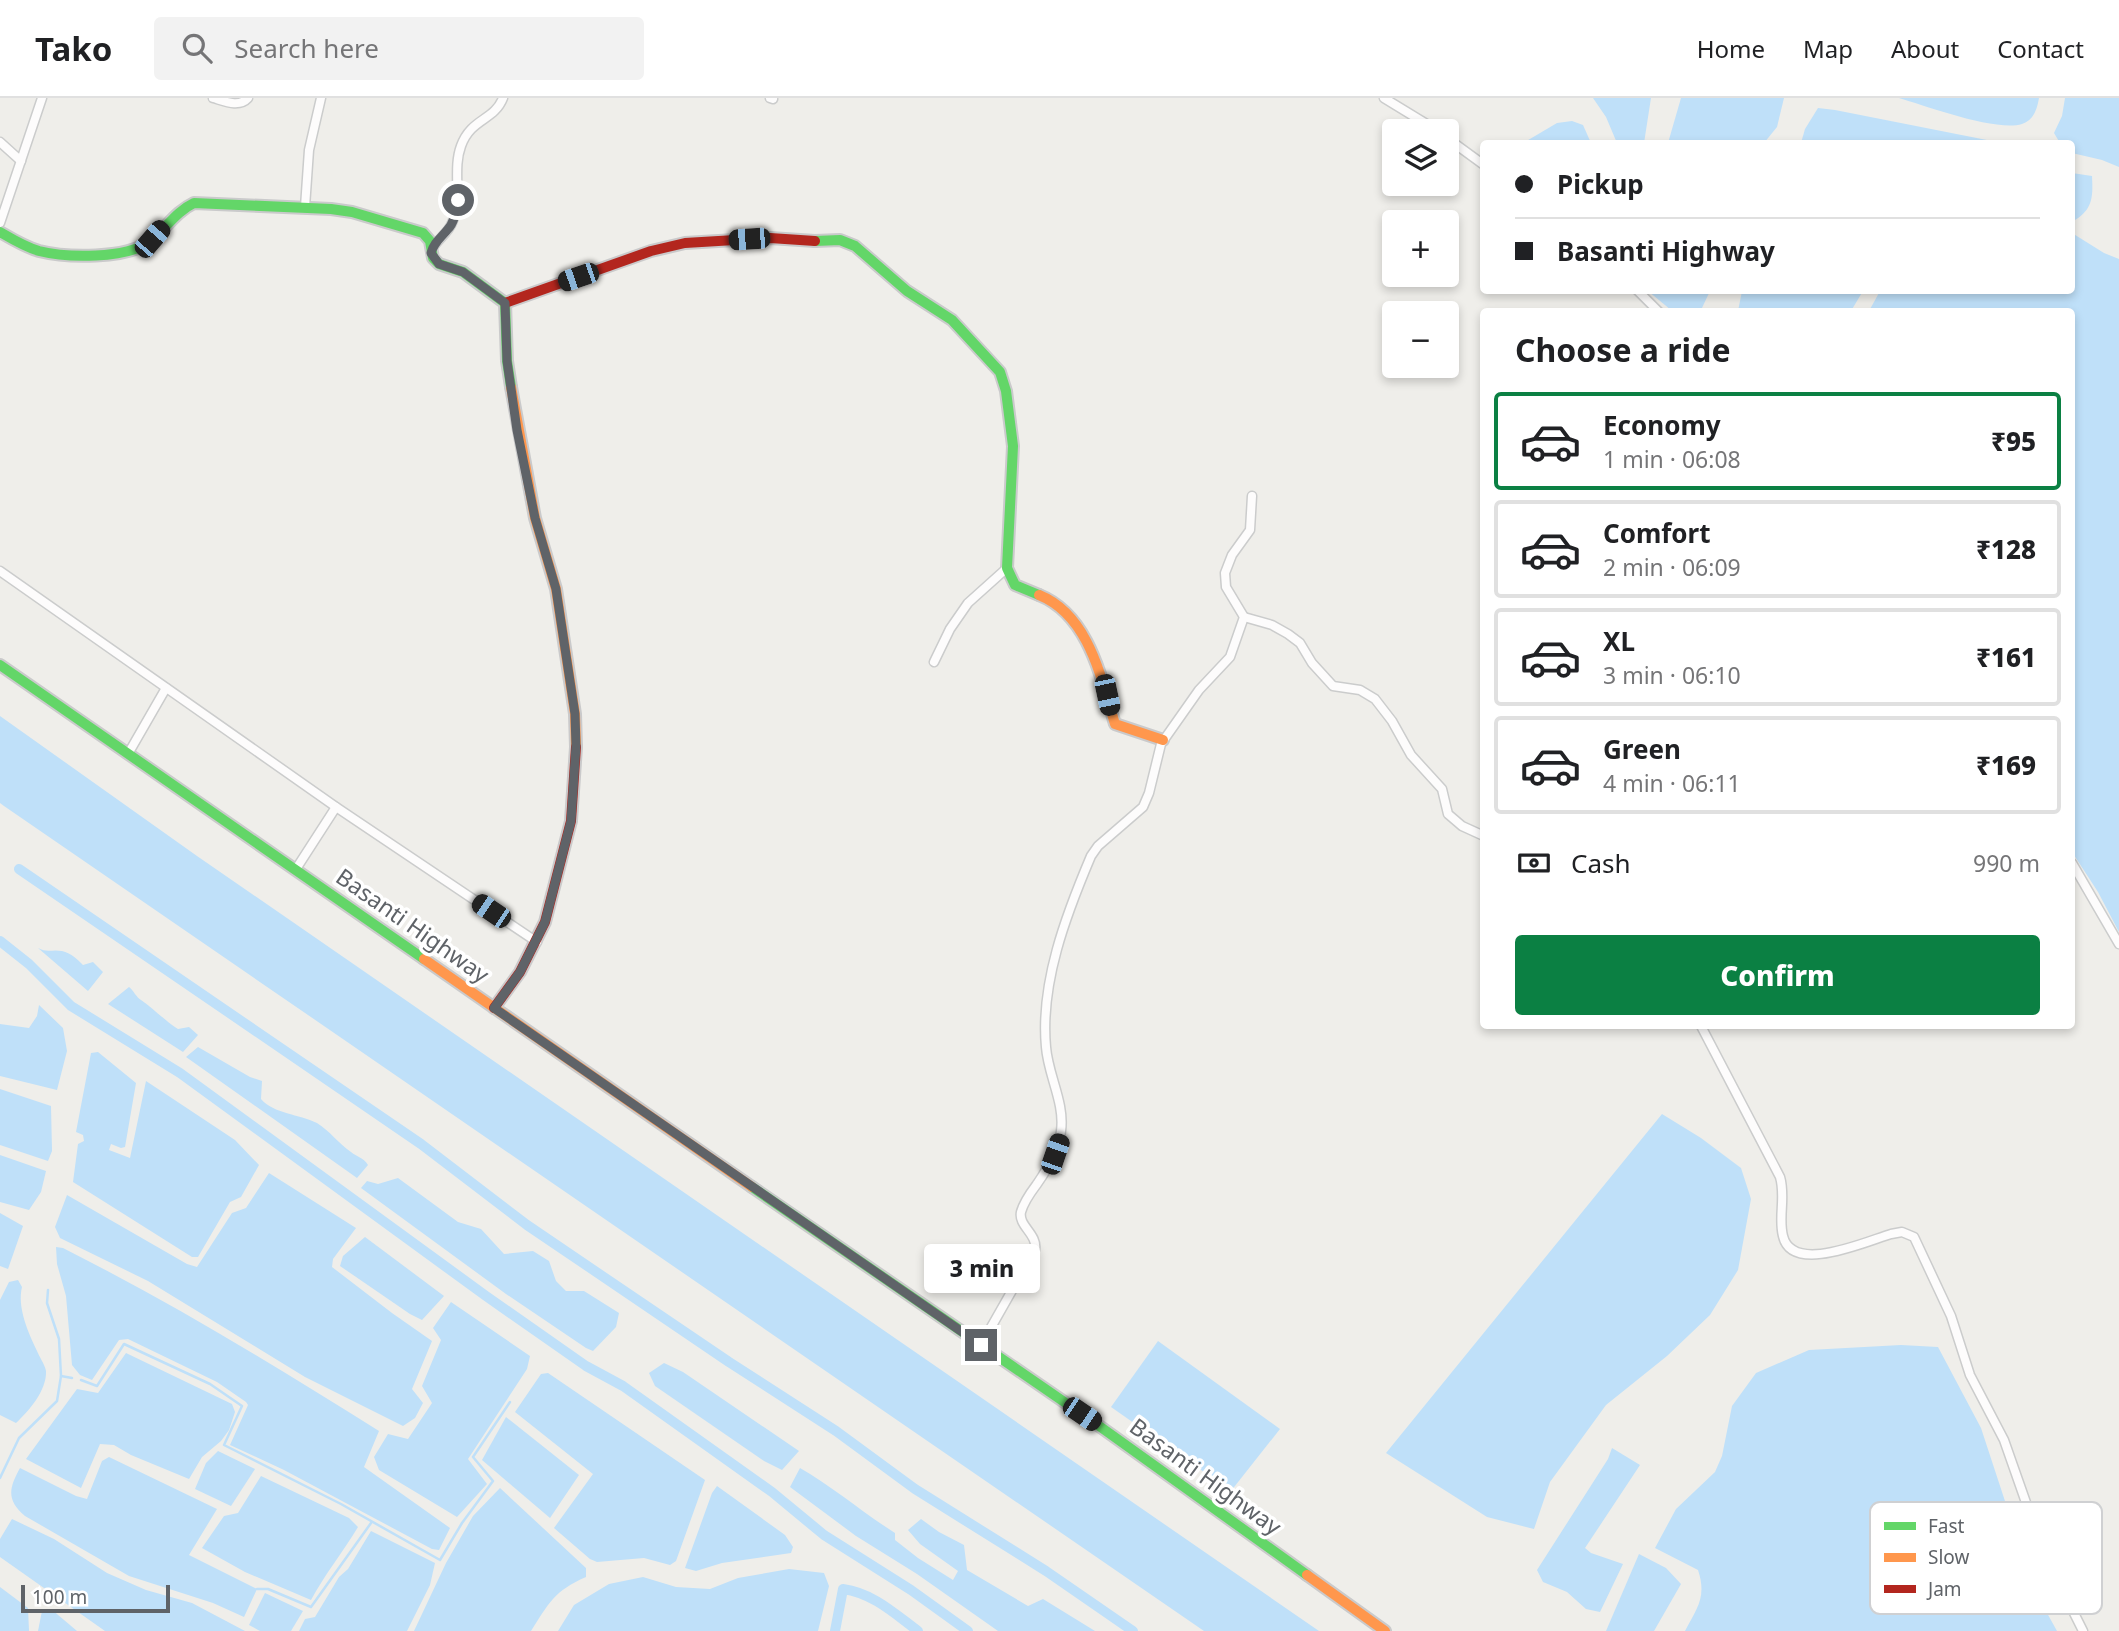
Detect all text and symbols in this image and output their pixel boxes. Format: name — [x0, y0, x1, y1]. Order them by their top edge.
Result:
search box — [154, 17, 644, 80]
text: Tako — [35, 26, 112, 71]
icon: search — [178, 29, 216, 67]
text: Search here — [234, 30, 379, 66]
text: Home — [1697, 32, 1765, 65]
text: Map — [1803, 32, 1853, 65]
text: About — [1891, 32, 1959, 65]
text: Contact — [1997, 32, 2084, 65]
map controls — [1382, 119, 1459, 378]
button: layers — [1382, 119, 1459, 196]
text: Pickup — [1557, 166, 1644, 202]
route start — [442, 184, 474, 216]
button: + — [1382, 210, 1459, 287]
car — [131, 216, 174, 262]
car — [728, 227, 771, 251]
text: Basanti Highway — [1557, 233, 1775, 269]
car — [555, 260, 602, 294]
button: − — [1382, 301, 1459, 378]
text: Choose a ride — [1515, 328, 1731, 371]
text: Economy — [1603, 407, 1721, 443]
icon: car — [1519, 410, 1582, 473]
text: ₹95 — [1991, 423, 2036, 459]
text: 1 min · 06:08 — [1603, 443, 1741, 475]
text: Comfort — [1603, 515, 1711, 551]
icon: car — [1519, 518, 1582, 581]
text: ₹128 — [1976, 531, 2036, 567]
text: 2 min · 06:09 — [1603, 551, 1741, 583]
text: XL — [1603, 623, 1635, 659]
icon: car — [1519, 626, 1582, 689]
text: ₹161 — [1976, 639, 2036, 675]
text: 3 min · 06:10 — [1603, 659, 1741, 691]
car — [1093, 672, 1122, 718]
text: Green — [1603, 731, 1681, 767]
icon: car — [1519, 734, 1582, 797]
text: ₹169 — [1976, 747, 2036, 783]
text: 4 min · 06:11 — [1603, 767, 1741, 799]
icon: cash — [1515, 844, 1553, 882]
text: Cash — [1571, 845, 1631, 881]
text: 990 m — [1973, 847, 2040, 879]
street label: Basanti Highway — [330, 860, 496, 990]
car — [468, 891, 515, 931]
button: Confirm — [1515, 935, 2040, 1015]
car — [1039, 1131, 1072, 1177]
callout: 3 min — [923, 1244, 1039, 1292]
text: 3 min — [950, 1252, 1014, 1284]
route end — [965, 1329, 997, 1361]
car — [1059, 1394, 1106, 1434]
street label: Basanti Highway — [1124, 1410, 1289, 1542]
legend — [1870, 1502, 2102, 1614]
text: Fast — [1928, 1513, 1965, 1539]
text: Slow — [1928, 1544, 1969, 1570]
text: Jam — [1926, 1576, 1962, 1602]
scale bar — [21, 1582, 170, 1614]
text: 100 m — [32, 1584, 87, 1610]

